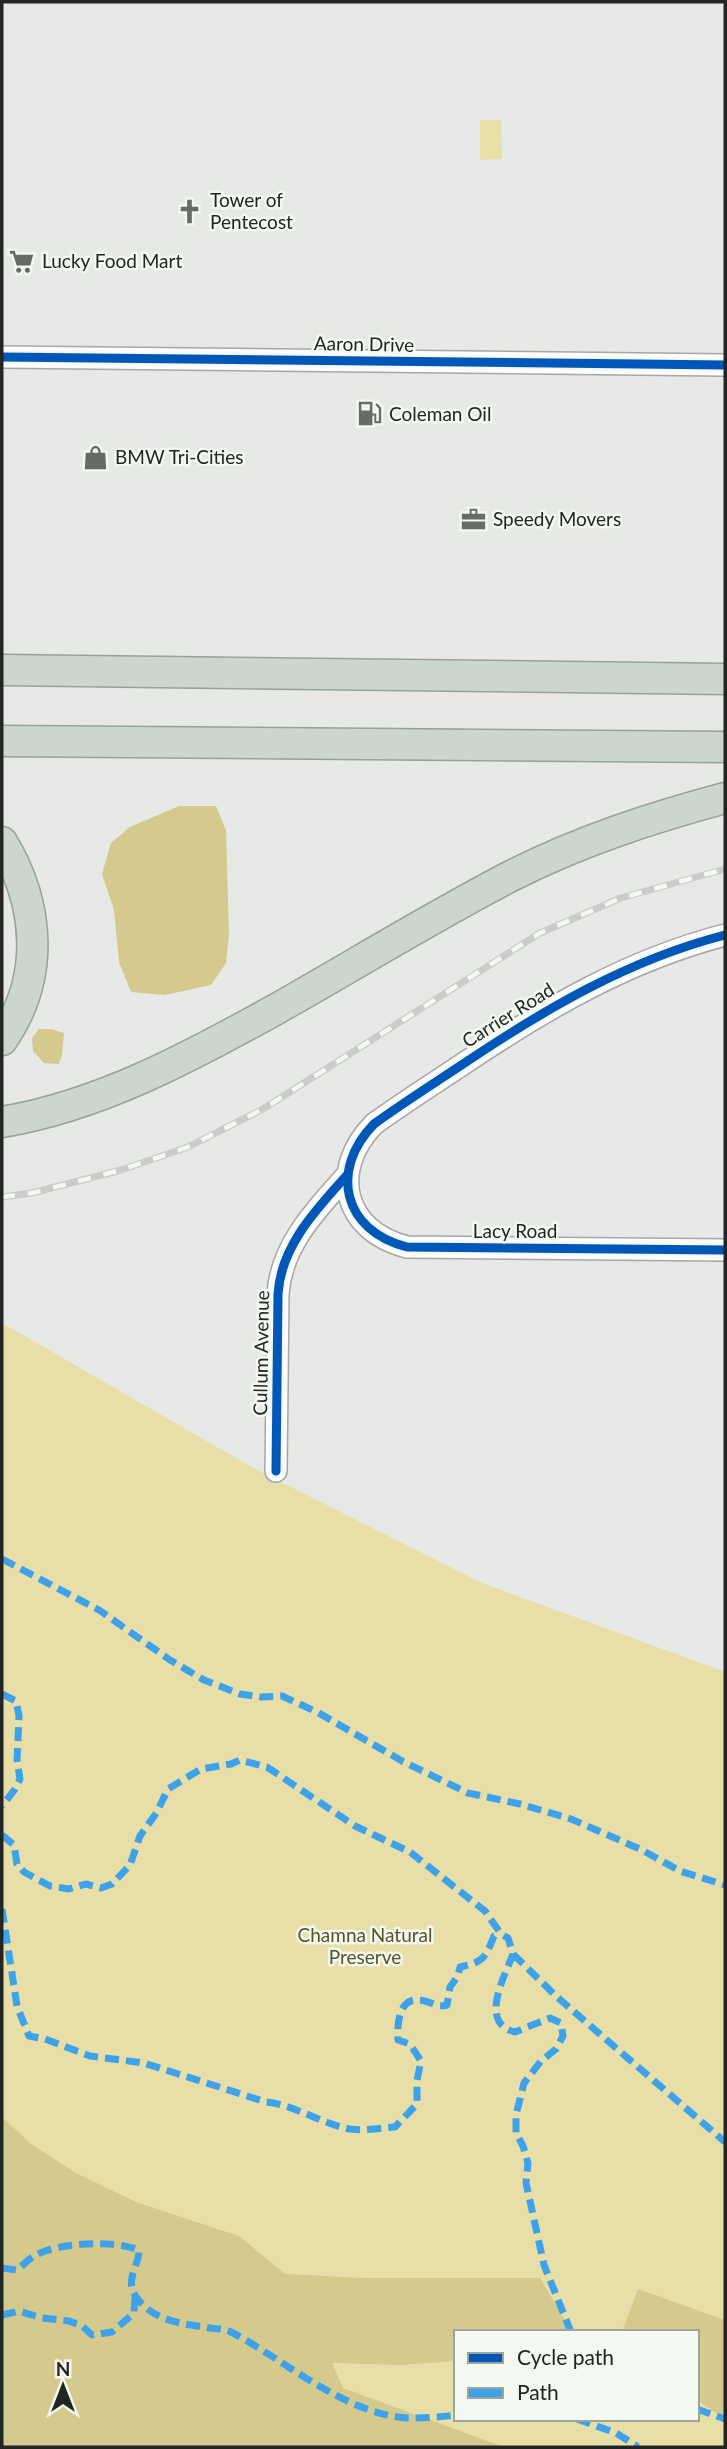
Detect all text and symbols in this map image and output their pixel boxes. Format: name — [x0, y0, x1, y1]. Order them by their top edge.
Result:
place label: Tower of Pentecost — [210, 188, 293, 233]
church icon: Tower of Pentecost — [176, 197, 204, 225]
supermarket icon: Lucky Food Mart — [8, 247, 36, 275]
place label: Lucky Food Mart — [42, 249, 182, 272]
street label: Aaron Drive — [314, 331, 414, 356]
fuel station icon: Coleman Oil — [355, 400, 383, 428]
place label: Coleman Oil — [389, 402, 491, 425]
shop icon: BMW Tri-Cities — [81, 443, 109, 471]
place label: BMW Tri-Cities — [115, 445, 244, 468]
office icon: Speedy Movers — [459, 505, 487, 533]
place label: Speedy Movers — [493, 507, 621, 530]
street label: Carrier Road — [458, 977, 558, 1052]
street label: Lacy Road — [473, 1219, 557, 1242]
street label: Cullum Avenue — [248, 1290, 273, 1416]
park label: Chamna Natural Preserve — [298, 1923, 432, 1968]
legend — [454, 2330, 699, 2421]
text: Cycle path — [517, 2344, 614, 2369]
north arrow — [28, 2351, 98, 2421]
text: N — [56, 2357, 70, 2380]
text: Path — [517, 2379, 559, 2404]

